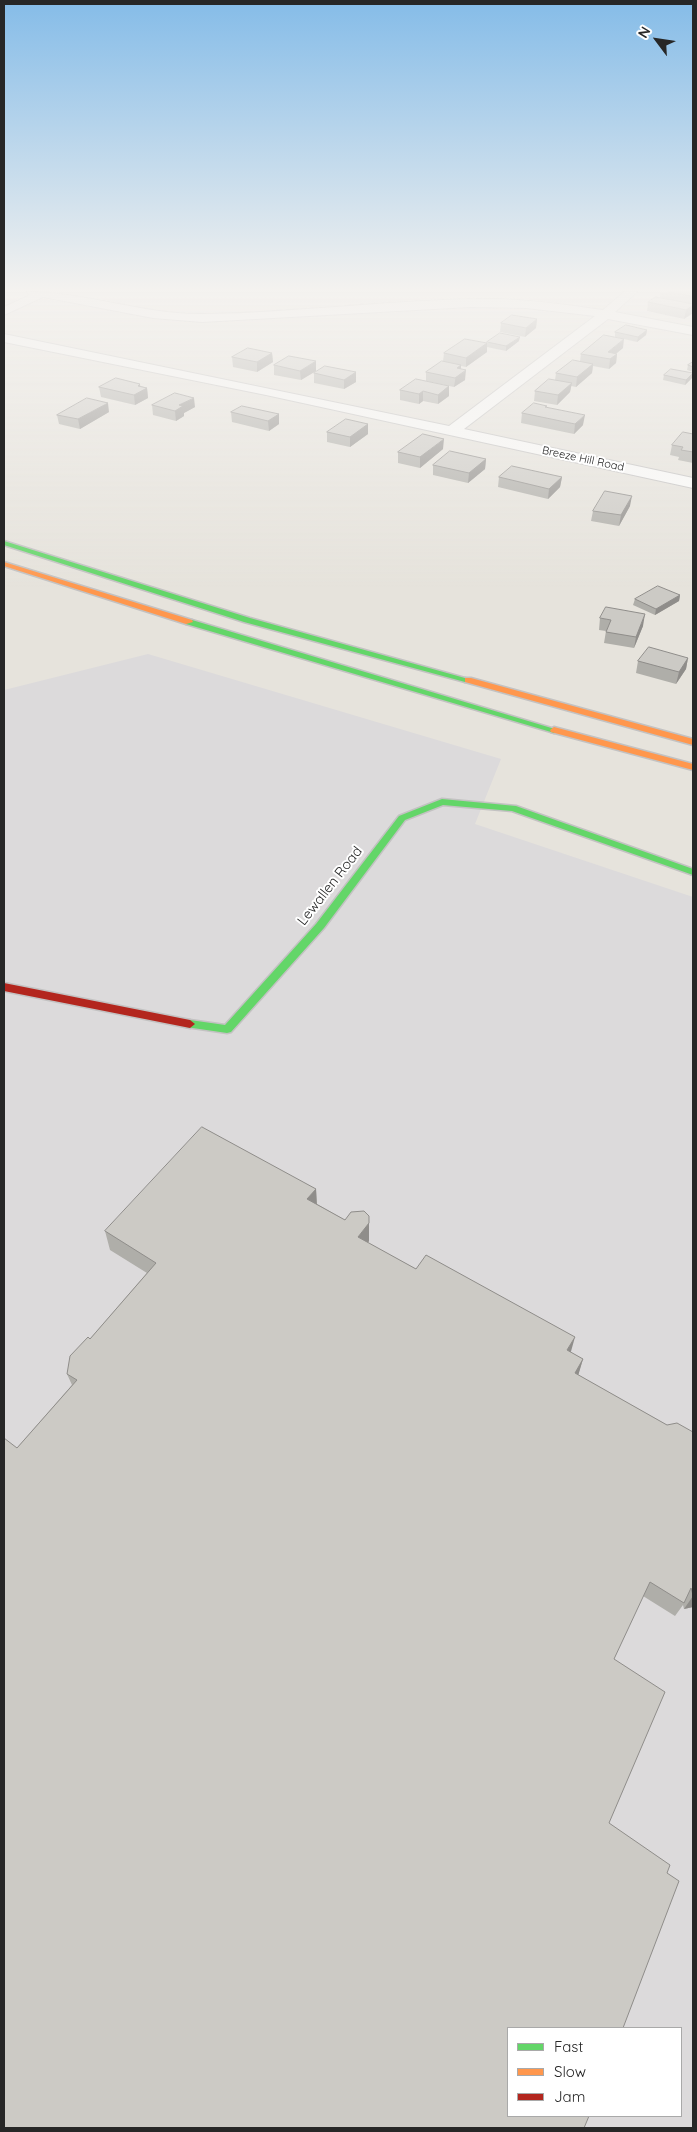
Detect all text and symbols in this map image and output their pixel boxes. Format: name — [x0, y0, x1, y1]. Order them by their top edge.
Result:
north arrow — [632, 15, 682, 65]
text: N — [634, 23, 655, 41]
street label: Breeze Hill Road — [541, 444, 625, 474]
street label: Lewallen Road — [294, 843, 366, 929]
legend — [507, 2027, 682, 2117]
text: Fast — [554, 2037, 583, 2056]
text: Slow — [554, 2062, 586, 2081]
text: Jam — [554, 2087, 585, 2106]

